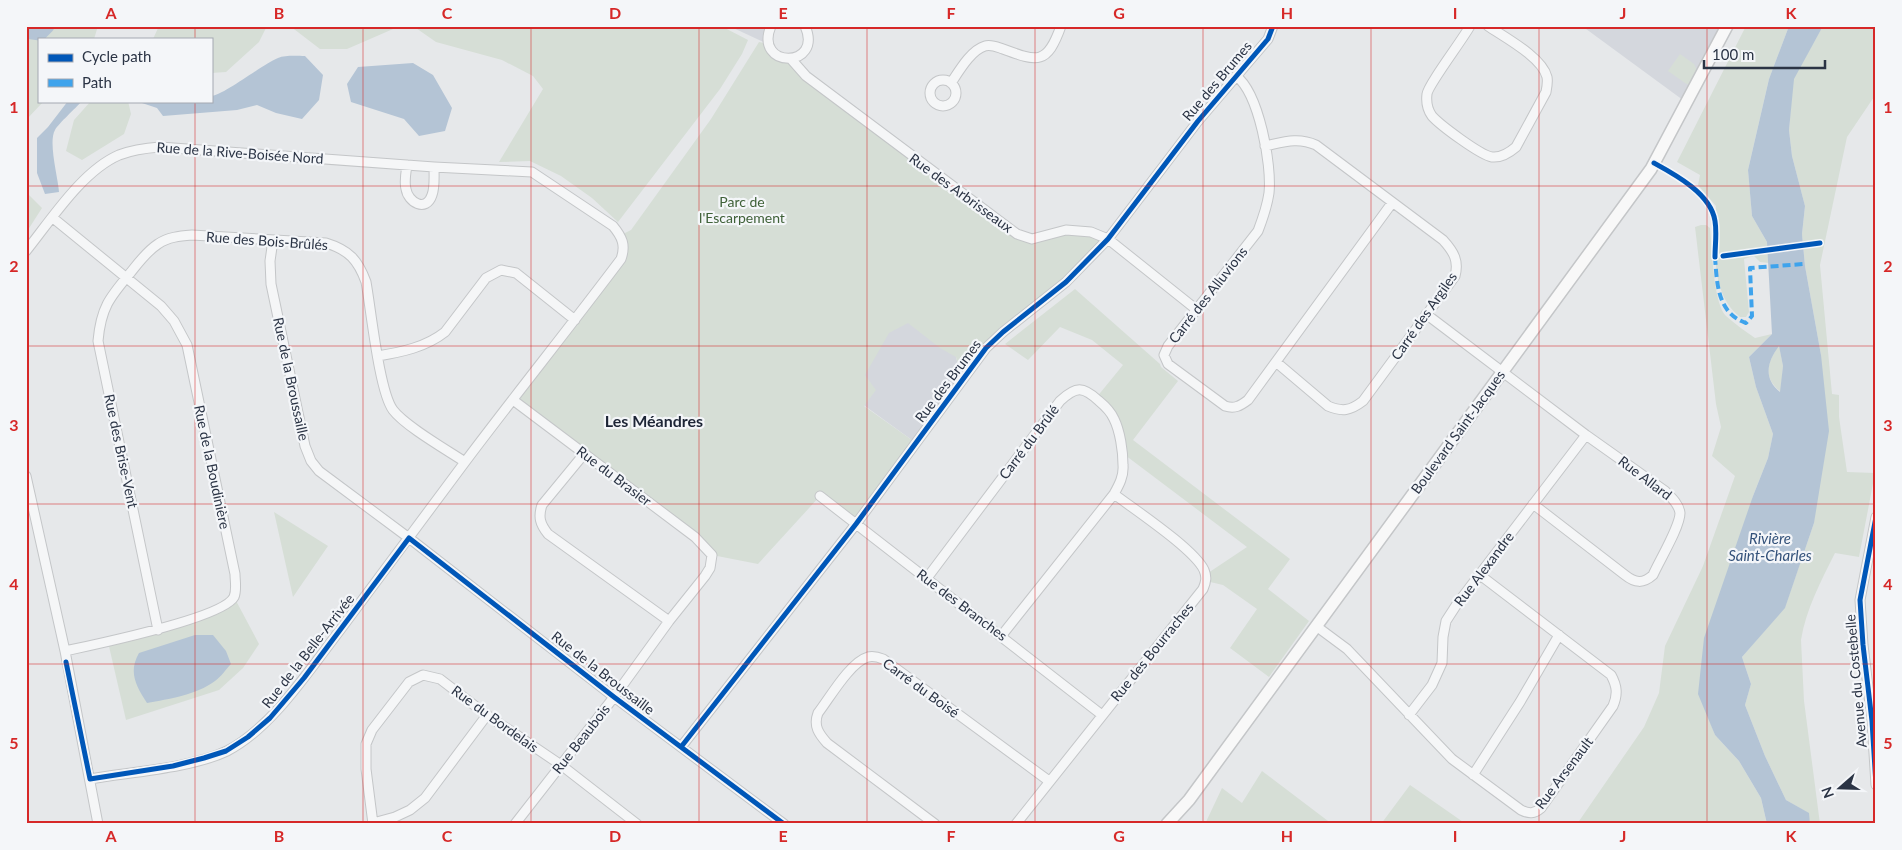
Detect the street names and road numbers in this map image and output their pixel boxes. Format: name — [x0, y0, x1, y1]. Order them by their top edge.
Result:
street label: Rue des Brumes — [1178, 37, 1255, 124]
street label: Rue de la Rive-Boisée Nord — [156, 138, 324, 167]
street label: Rue des Arbrisseaux — [906, 149, 1016, 236]
street label: Rue des Bois-Brûlés — [205, 228, 329, 253]
street label: Carré des Alluvions — [1165, 243, 1251, 346]
street label: Carré des Argiles — [1387, 268, 1460, 363]
street label: Rue de la Broussaille — [270, 316, 313, 442]
street label: Rue des Brumes — [911, 336, 984, 425]
street label: Boulevard Saint-Jacques — [1407, 367, 1508, 497]
street label: Rue des Brise-Vent — [101, 392, 142, 510]
street label: Carré du Brûlé — [995, 401, 1062, 482]
street label: Rue de la Boudinière — [191, 403, 234, 531]
street label: Rue du Brasier — [574, 442, 655, 509]
street label: Rue Allard — [1615, 452, 1675, 503]
street label: Rue Alexandre — [1450, 528, 1517, 609]
street label: Rue des Branches — [914, 565, 1011, 644]
street label: Rue de la Belle-Arrivée — [258, 590, 357, 711]
street label: Rue des Bourraches — [1107, 599, 1197, 704]
street label: Avenue du Costebelle — [1841, 614, 1870, 749]
street label: Rue de la Broussaille — [548, 627, 658, 718]
street label: Carré du Boisé — [880, 654, 963, 721]
street label: Rue du Bordelais — [449, 681, 542, 756]
street label: Rue Beaubois — [548, 701, 613, 777]
street label: Rue Arsenault — [1531, 733, 1596, 812]

